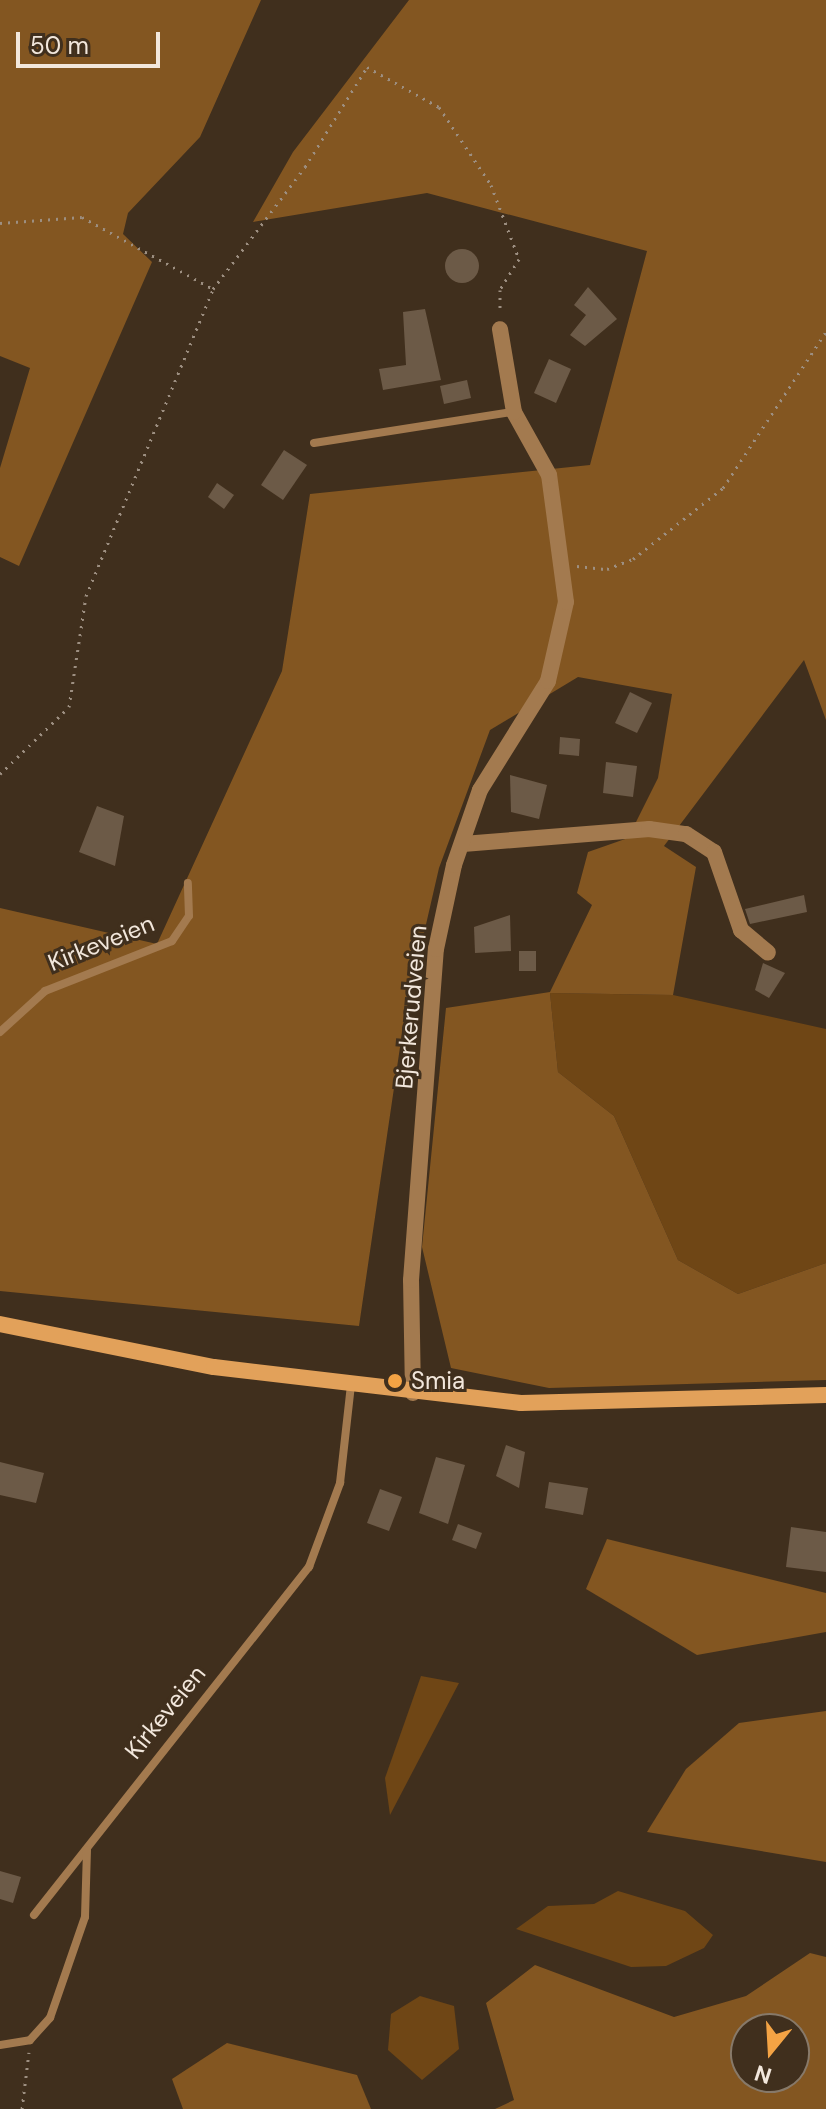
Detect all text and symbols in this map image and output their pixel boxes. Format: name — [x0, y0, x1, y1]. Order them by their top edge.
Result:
scale bar — [20, 16, 164, 66]
text: 50 m — [30, 30, 89, 61]
street label: Kirkeveien — [44, 909, 158, 977]
street label: Bjerkerudveien — [389, 924, 433, 1090]
place label: Smia — [411, 1367, 465, 1395]
marker: Smia — [386, 1372, 404, 1390]
street label: Kirkeveien — [119, 1659, 211, 1765]
north arrow — [730, 2013, 810, 2093]
text: N — [751, 2058, 775, 2091]

